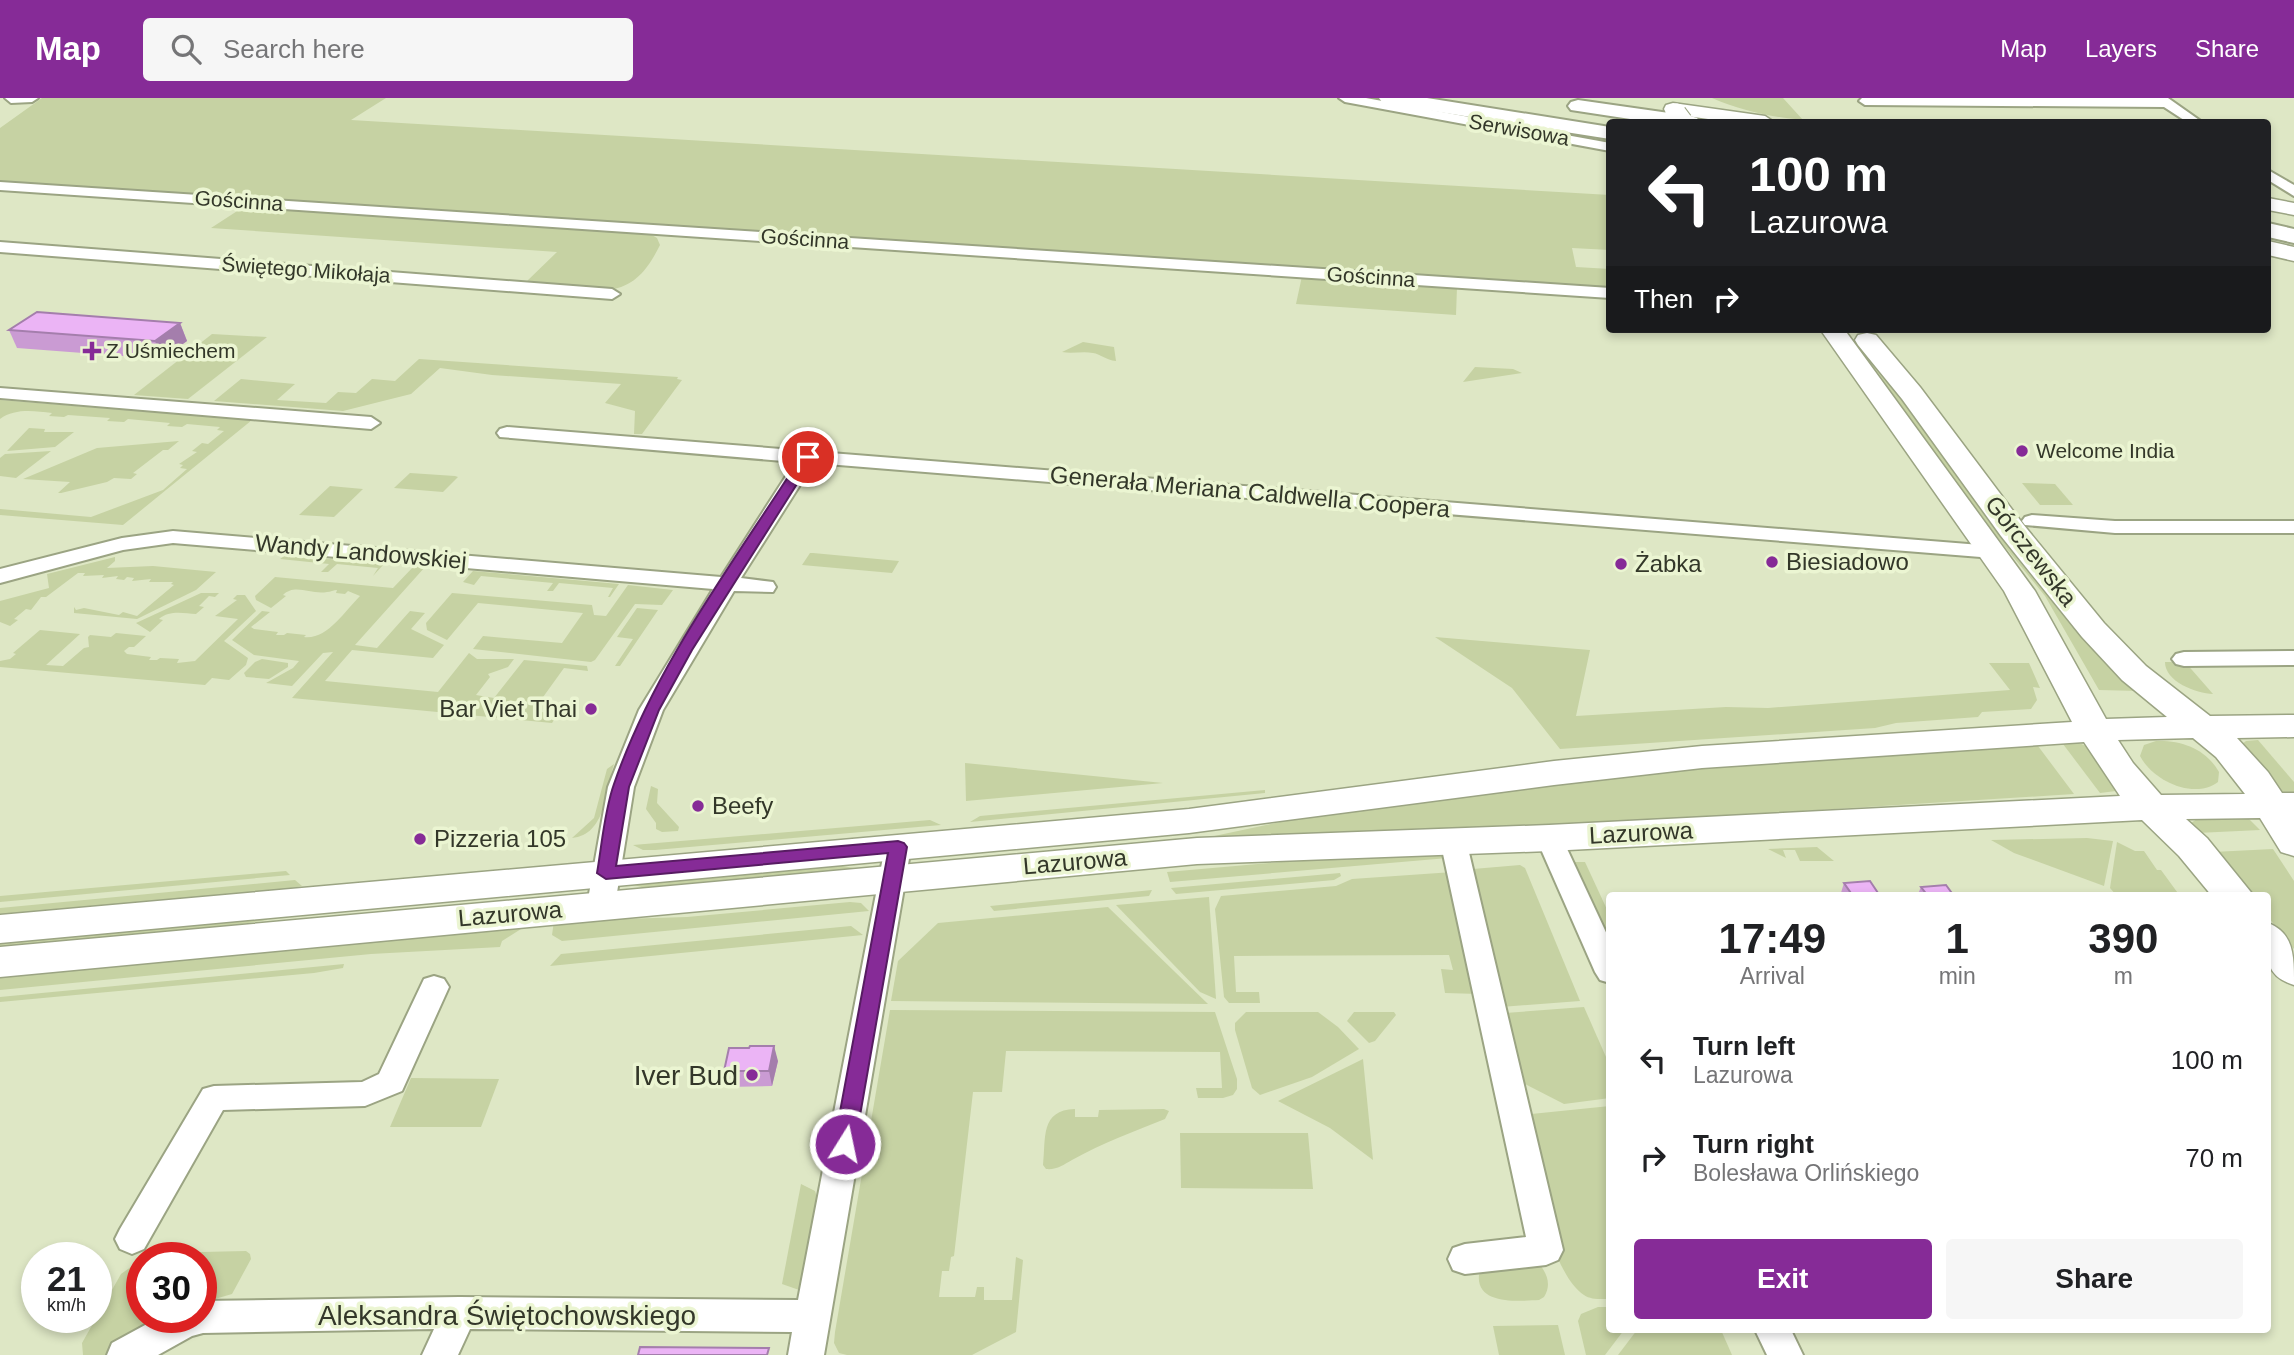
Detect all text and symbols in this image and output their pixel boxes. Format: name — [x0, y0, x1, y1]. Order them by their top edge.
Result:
search box — [143, 18, 633, 81]
text: Map — [35, 30, 101, 67]
icon: search — [167, 30, 205, 68]
text: Search here — [223, 34, 365, 64]
text: Map — [2000, 35, 2047, 62]
text: Layers — [2085, 35, 2157, 62]
text: Share — [2195, 35, 2259, 62]
street label: Serwisowa — [1467, 109, 1571, 150]
icon: left — [1634, 147, 1725, 238]
text: 100 m — [1749, 147, 1888, 201]
street label: Gościnna — [194, 186, 284, 215]
text: Lazurowa — [1749, 204, 1888, 240]
street label: Gościnna — [760, 224, 850, 253]
street label: Świętego Mikołaja — [221, 252, 392, 287]
street label: Gościnna — [1326, 262, 1416, 291]
icon: right — [1707, 280, 1745, 318]
text: Then — [1634, 284, 1693, 314]
place label: Z Uśmiechem — [106, 339, 236, 362]
marker: Z Uśmiechem — [84, 343, 100, 359]
pin — [778, 427, 838, 487]
icon: arrive — [789, 438, 827, 476]
place label: Welcome India — [2036, 439, 2175, 462]
marker: Welcome India — [2014, 443, 2030, 459]
street label: Generała Meriana Caldwella Coopera — [1049, 461, 1452, 523]
street label: Górczewska — [1980, 490, 2083, 612]
street label: Wandy Landowskiej — [254, 529, 468, 574]
place label: Biesiadowo — [1786, 548, 1909, 575]
place label: Żabka — [1635, 550, 1702, 577]
marker: Biesiadowo — [1764, 554, 1780, 570]
marker: Żabka — [1613, 556, 1629, 572]
place label: Bar Viet Thai — [439, 695, 577, 722]
marker: Bar Viet Thai — [583, 701, 599, 717]
place label: Beefy — [712, 792, 773, 819]
marker: Beefy — [690, 798, 706, 814]
street label: Lazurowa — [1588, 816, 1694, 849]
place label: Pizzeria 105 — [434, 825, 566, 852]
marker: Pizzeria 105 — [412, 831, 428, 847]
street label: Lazurowa — [1022, 843, 1129, 879]
street label: Lazurowa — [457, 895, 564, 931]
text: 17:49 — [1719, 915, 1826, 962]
text: 1 — [1945, 915, 1969, 962]
text: 390 — [2088, 915, 2158, 962]
text: Arrival — [1740, 963, 1805, 989]
text: min — [1939, 963, 1976, 989]
text: m — [2114, 963, 2133, 989]
text: Turn left — [1693, 1031, 1795, 1061]
icon: left — [1634, 1041, 1672, 1079]
text: 100 m — [2171, 1045, 2243, 1075]
place label: Iver Bud — [634, 1060, 738, 1091]
text: Lazurowa — [1693, 1062, 1793, 1088]
marker: Iver Bud — [744, 1067, 760, 1083]
position arrow — [808, 1107, 882, 1181]
text: Turn right — [1693, 1129, 1814, 1159]
icon: right — [1634, 1139, 1672, 1177]
text: 70 m — [2185, 1143, 2243, 1173]
text: Bolesława Orlińskiego — [1693, 1160, 1919, 1186]
button: Exit — [1634, 1239, 1932, 1319]
button: Share — [1946, 1239, 2243, 1319]
speed limit sign: 30 — [126, 1242, 217, 1333]
text: 21 — [47, 1259, 86, 1298]
text: km/h — [47, 1295, 86, 1315]
street label: Aleksandra Świętochowskiego — [318, 1299, 696, 1331]

